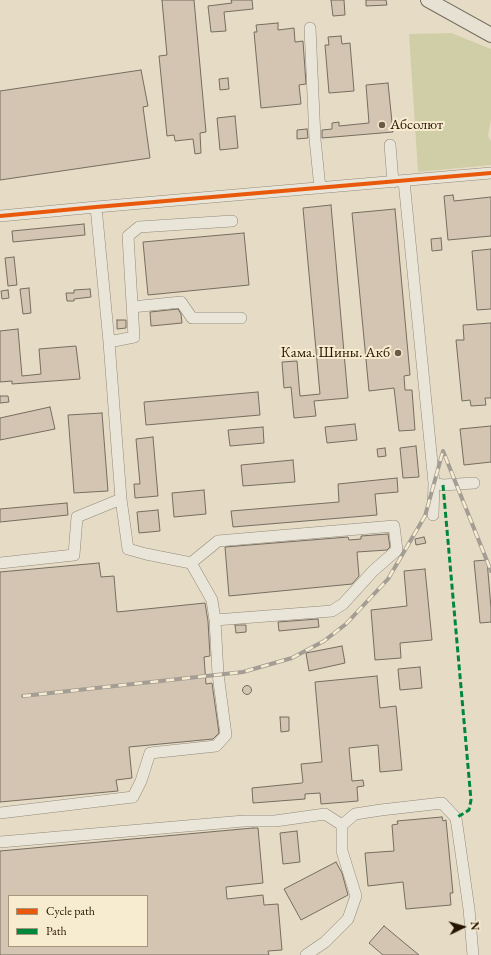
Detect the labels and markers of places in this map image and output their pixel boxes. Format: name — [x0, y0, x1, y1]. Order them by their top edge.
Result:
place label: Абсолют — [390, 116, 443, 134]
marker: Абсолют — [377, 120, 387, 130]
place label: Кама. Шины. Акб — [281, 344, 390, 362]
marker: Кама. Шины. Акб — [393, 348, 403, 358]

